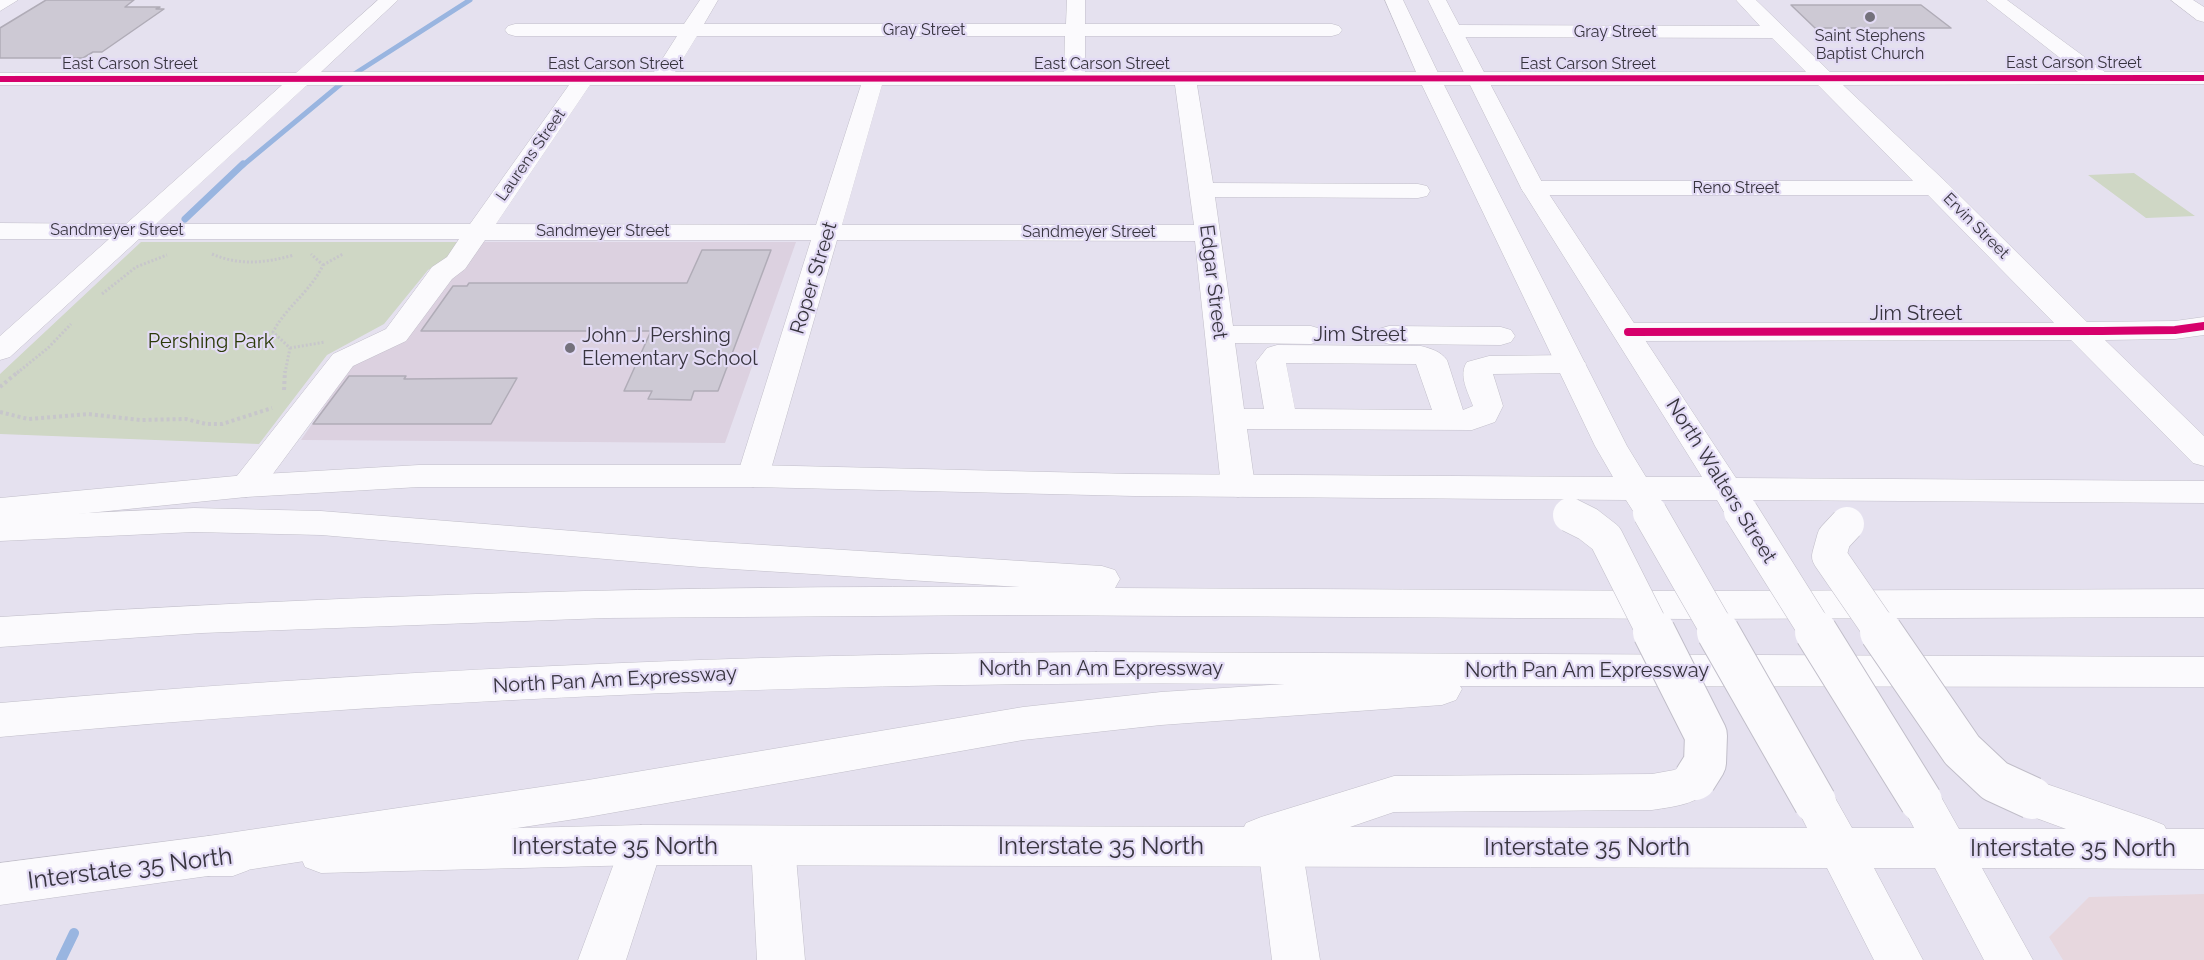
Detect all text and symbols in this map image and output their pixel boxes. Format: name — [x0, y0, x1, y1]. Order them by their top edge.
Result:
marker: Saint Stephens Baptist Church — [1863, 10, 1877, 24]
street label: Gray Street — [883, 20, 965, 40]
street label: Gray Street — [1574, 22, 1656, 42]
place label: Saint Stephens Baptist Church — [1815, 26, 1925, 64]
street label: East Carson Street — [2006, 53, 2142, 73]
street label: East Carson Street — [62, 54, 198, 74]
street label: East Carson Street — [548, 54, 684, 74]
street label: East Carson Street — [1034, 54, 1170, 74]
street label: East Carson Street — [1520, 54, 1656, 74]
street label: Laurens Street — [492, 105, 570, 205]
street label: Reno Street — [1693, 178, 1779, 198]
street label: Ervin Street — [1939, 189, 2013, 263]
street label: Roper Street — [786, 219, 842, 337]
street label: Sandmeyer Street — [50, 220, 184, 240]
street label: Sandmeyer Street — [536, 221, 670, 241]
street label: Sandmeyer Street — [1022, 222, 1156, 242]
street label: Edgar Street — [1194, 223, 1232, 341]
street label: Jim Street — [1870, 302, 1962, 326]
street label: Jim Street — [1314, 323, 1406, 347]
place label: John J. Pershing Elementary School — [582, 324, 758, 371]
park label: Pershing Park — [148, 330, 274, 354]
marker: John J. Pershing Elementary School — [563, 341, 577, 355]
street label: North Walters Street — [1661, 394, 1781, 568]
street label: North Pan Am Expressway — [979, 657, 1223, 681]
street label: North Pan Am Expressway — [1465, 659, 1709, 683]
street label: North Pan Am Expressway — [492, 662, 738, 698]
street label: Interstate 35 North — [512, 833, 718, 861]
street label: Interstate 35 North — [998, 833, 1204, 861]
street label: Interstate 35 North — [1484, 834, 1690, 862]
street label: Interstate 35 North — [1970, 835, 2176, 863]
street label: Interstate 35 North — [26, 842, 234, 896]

